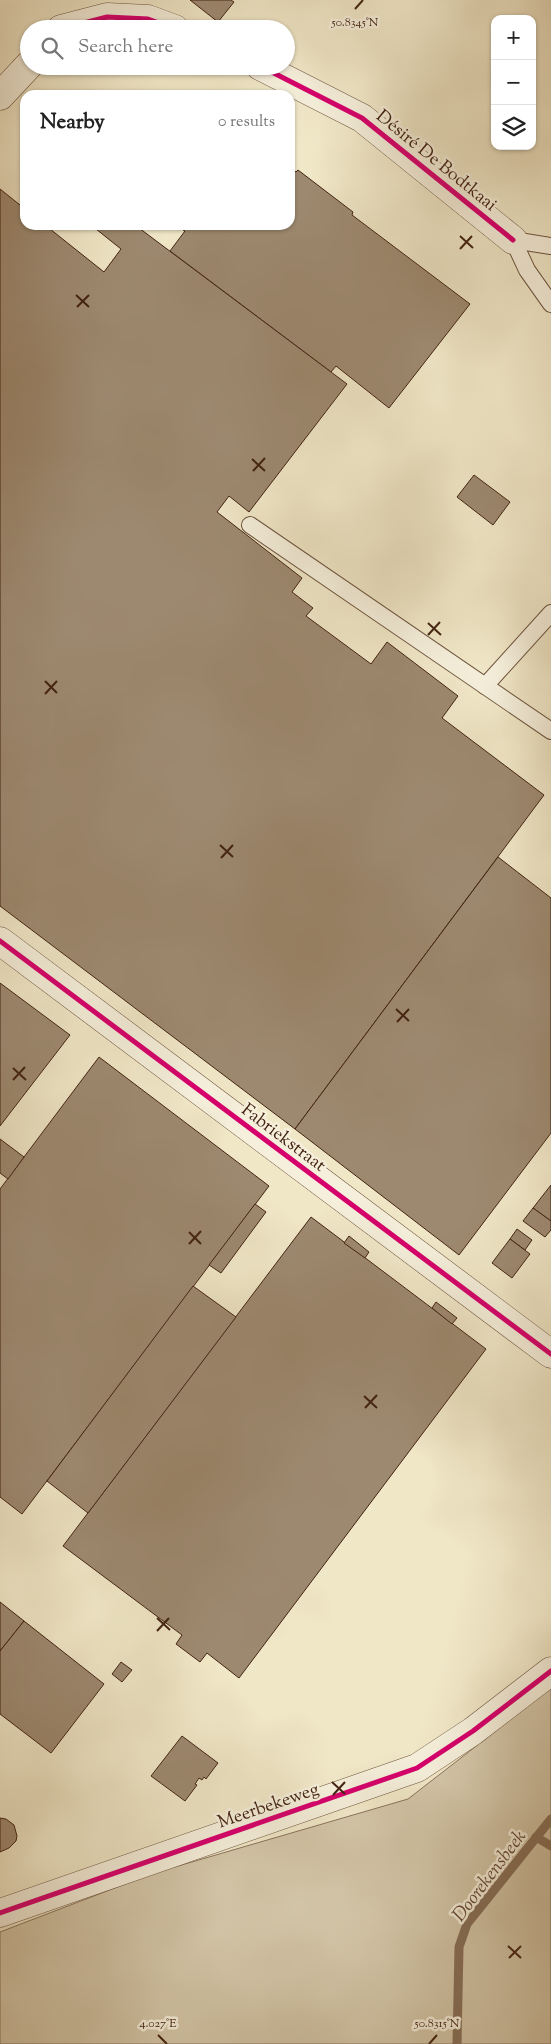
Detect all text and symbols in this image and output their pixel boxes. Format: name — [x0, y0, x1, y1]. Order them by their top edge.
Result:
text: 50.8345°N — [331, 14, 379, 32]
map controls — [491, 15, 536, 150]
button: + — [491, 15, 536, 60]
search box — [20, 20, 295, 75]
icon: search — [38, 34, 66, 62]
text: Search here — [78, 34, 173, 61]
button: − — [491, 60, 536, 105]
street label: Désiré De Bodtkaai — [370, 105, 502, 219]
button: layers — [491, 105, 536, 150]
text: Nearby — [40, 108, 105, 138]
text: 0 results — [218, 111, 275, 134]
street label: Fabriekstraat — [235, 1098, 331, 1179]
street label: Meerbekeweg — [215, 1777, 323, 1836]
water label: Doorekensbeek — [447, 1825, 534, 1928]
text: 4.027°E — [140, 2015, 177, 2033]
text: 50.8315°N — [414, 2015, 460, 2033]

